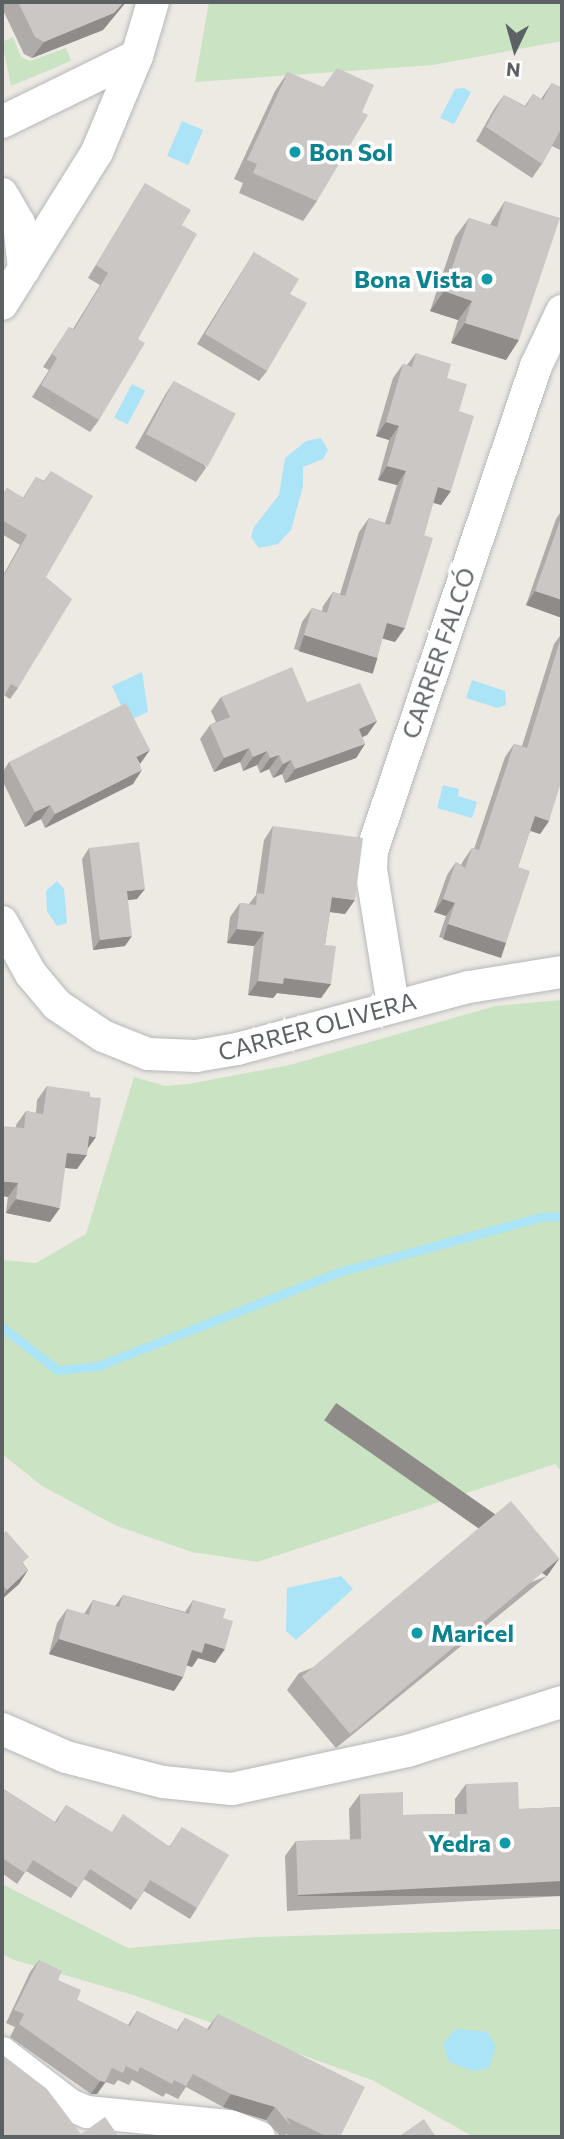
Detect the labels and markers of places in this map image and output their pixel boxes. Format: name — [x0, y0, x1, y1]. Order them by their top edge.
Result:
place label: Bon Sol — [309, 138, 393, 166]
marker: Bon Sol — [287, 144, 303, 160]
place label: Bona Vista — [354, 265, 473, 293]
marker: Bona Vista — [479, 271, 495, 287]
place label: Maricel — [431, 1619, 514, 1647]
marker: Maricel — [409, 1625, 425, 1641]
place label: Yedra — [428, 1829, 491, 1857]
marker: Yedra — [497, 1835, 513, 1851]

